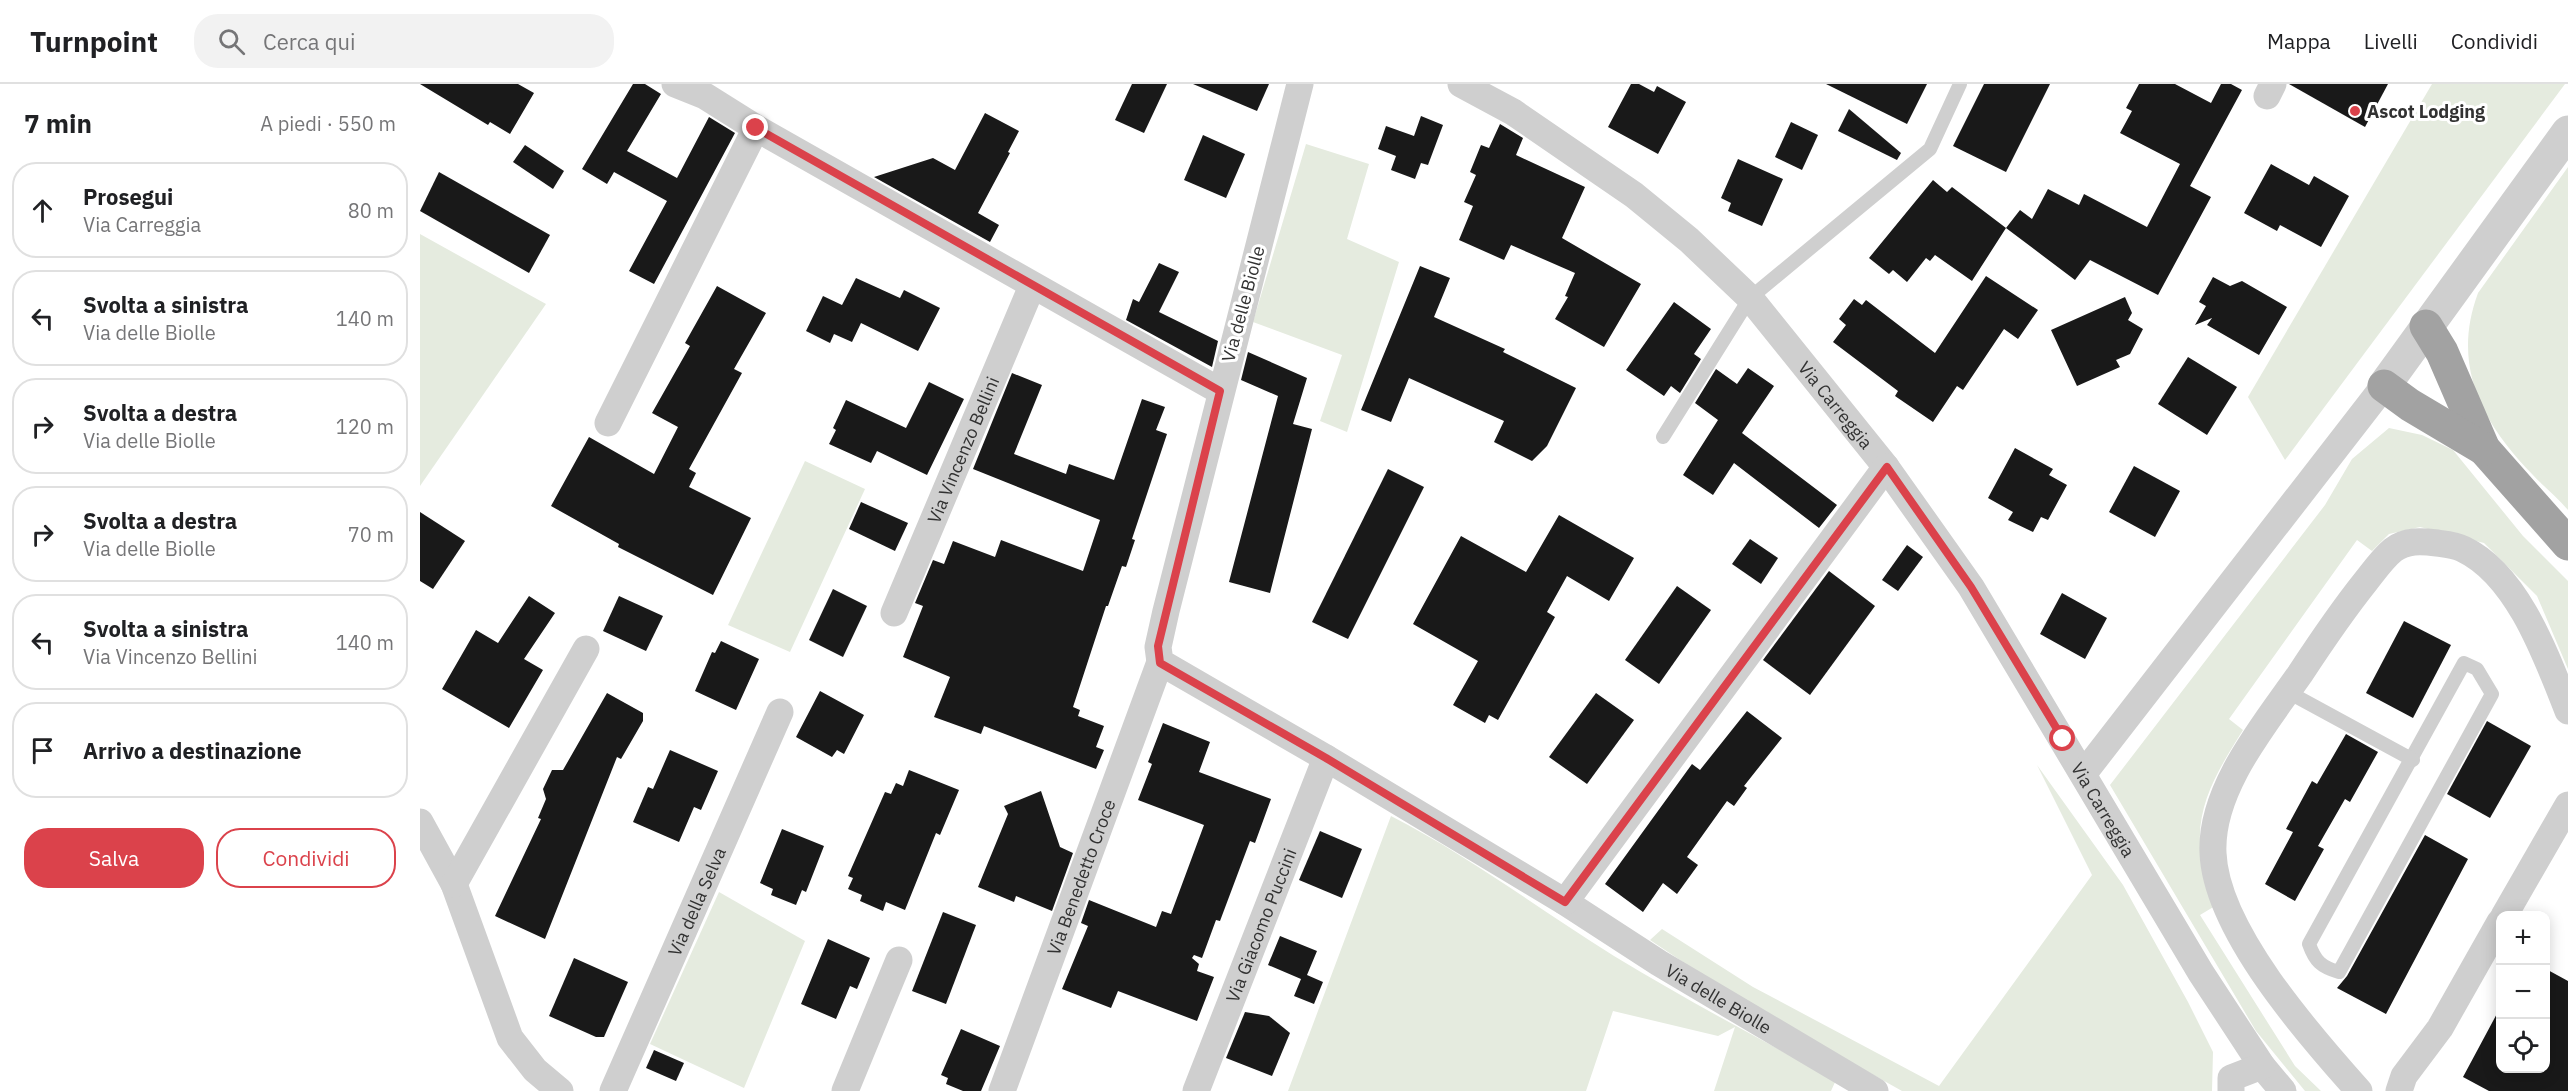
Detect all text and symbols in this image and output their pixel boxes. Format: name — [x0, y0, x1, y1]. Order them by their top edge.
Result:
search box — [194, 14, 614, 68]
text: Turnpoint — [30, 23, 158, 60]
icon: search — [215, 25, 248, 58]
text: Cerca qui — [263, 27, 356, 56]
text: Mappa — [2267, 27, 2331, 55]
text: Livelli — [2364, 27, 2418, 55]
text: Condividi — [2451, 27, 2538, 55]
place label: Ascot Lodging — [2367, 100, 2485, 123]
marker: Ascot Lodging — [2348, 104, 2362, 118]
text: 7 min — [24, 106, 92, 140]
text: A piedi · 550 m — [260, 110, 396, 137]
route end — [742, 114, 768, 140]
text: Prosegui — [83, 182, 173, 211]
icon: ahead — [26, 194, 59, 227]
text: 80 m — [348, 197, 394, 224]
text: Via Carreggia — [83, 211, 201, 238]
street label: Via delle Biolle — [1216, 243, 1270, 365]
text: Svolta a sinistra — [83, 290, 248, 319]
icon: left — [26, 302, 59, 335]
text: 140 m — [336, 305, 394, 332]
text: Via delle Biolle — [83, 319, 216, 346]
street label: Via Carreggia — [1794, 356, 1878, 454]
street label: Via Vincenzo Bellini — [922, 373, 1004, 527]
text: Svolta a destra — [83, 398, 237, 427]
icon: right — [26, 410, 59, 443]
text: 120 m — [336, 413, 394, 440]
text: Via delle Biolle — [83, 427, 216, 454]
text: Svolta a destra — [83, 506, 237, 535]
icon: right — [26, 518, 59, 551]
text: 70 m — [348, 521, 394, 548]
text: Via delle Biolle — [83, 535, 216, 562]
text: Svolta a sinistra — [83, 614, 248, 643]
icon: left — [26, 626, 59, 659]
text: 140 m — [336, 629, 394, 656]
text: Via Vincenzo Bellini — [83, 643, 258, 670]
route start — [2049, 725, 2075, 751]
icon: arrive — [26, 734, 59, 767]
text: Arrivo a destinazione — [83, 736, 302, 765]
street label: Via Carreggia — [2066, 758, 2141, 861]
street label: Via Benedetto Croce — [1042, 796, 1120, 958]
button: Salva — [24, 828, 204, 888]
button: Condividi — [216, 828, 396, 888]
street label: Via della Selva — [662, 843, 731, 960]
street label: Via Giacomo Puccini — [1220, 845, 1301, 1006]
map controls — [2496, 911, 2550, 1073]
button: + — [2496, 911, 2550, 965]
street label: Via delle Biolle — [1661, 958, 1776, 1039]
button: − — [2496, 965, 2550, 1019]
button: locate — [2496, 1019, 2550, 1073]

